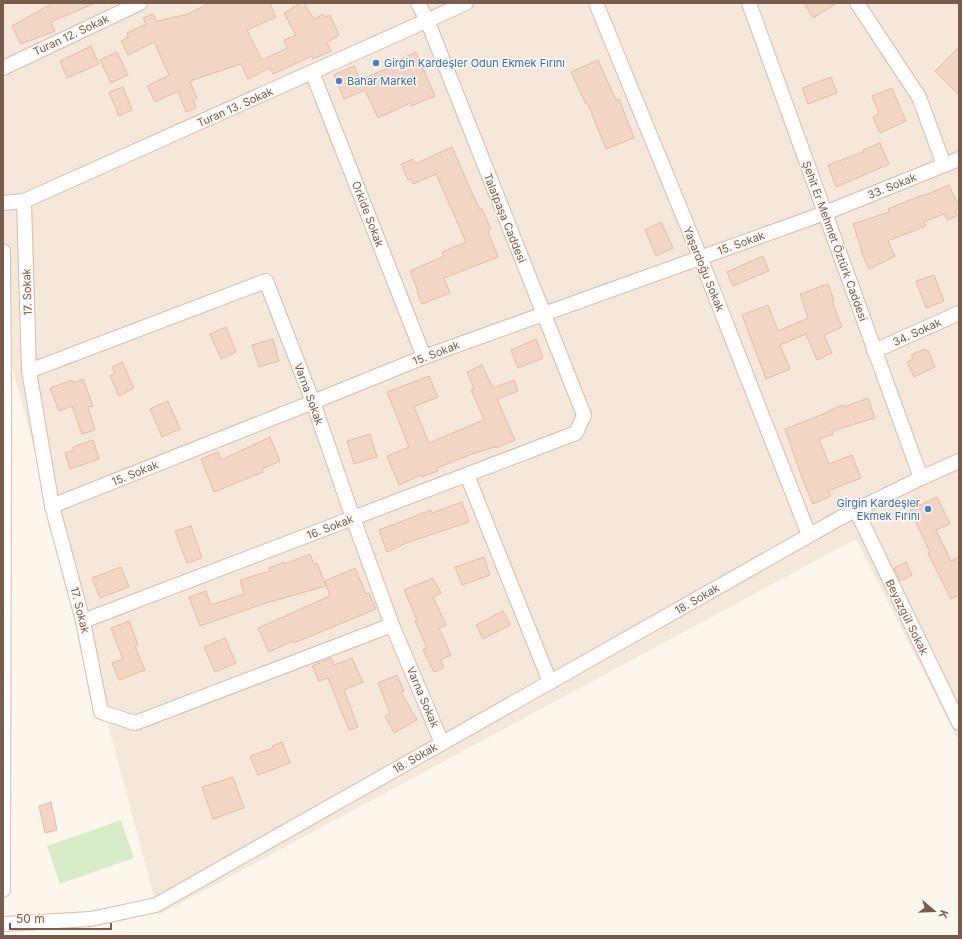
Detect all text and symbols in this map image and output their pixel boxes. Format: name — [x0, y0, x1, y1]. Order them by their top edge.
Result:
street label: Turan 12. Sokak — [31, 11, 111, 59]
place label: Girgin Kardeşler Odun Ekmek Fırını — [384, 56, 565, 70]
marker: Girgin Kardeşler Odun Ekmek Fırını — [371, 58, 381, 68]
place label: Bahar Market — [347, 74, 417, 88]
marker: Bahar Market — [334, 76, 344, 86]
street label: Turan 13. Sokak — [195, 84, 275, 130]
street label: Şehit Er Mehmet Öztürk Caddesi — [799, 159, 871, 323]
street label: 33. Sokak — [865, 170, 919, 202]
street label: Talatpaşa Caddesi — [481, 171, 529, 265]
street label: Orkide Sokak — [349, 179, 387, 249]
street label: Yaşardoğu Sokak — [681, 224, 727, 314]
street label: 15. Sokak — [716, 228, 766, 258]
street label: 17. Sokak — [19, 268, 35, 316]
street label: 34. Sokak — [891, 315, 943, 349]
street label: 15. Sokak — [411, 338, 461, 368]
street label: Varna Sokak — [291, 361, 327, 427]
street label: 15. Sokak — [110, 457, 160, 489]
place label: Girgin Kardeşler Ekmek Fırını — [836, 496, 920, 523]
marker: Girgin Kardeşler Ekmek Fırını — [923, 504, 933, 514]
street label: 16. Sokak — [305, 512, 355, 542]
street label: Beyazgül Sokak — [883, 577, 931, 657]
street label: 18. Sokak — [672, 581, 722, 617]
street label: 17. Sokak — [67, 585, 93, 635]
street label: Varna Sokak — [404, 664, 442, 730]
street label: 18. Sokak — [390, 740, 440, 776]
north arrow — [914, 891, 954, 931]
scale bar — [10, 905, 111, 931]
text: K — [936, 908, 951, 920]
text: 50 m — [16, 911, 45, 926]

